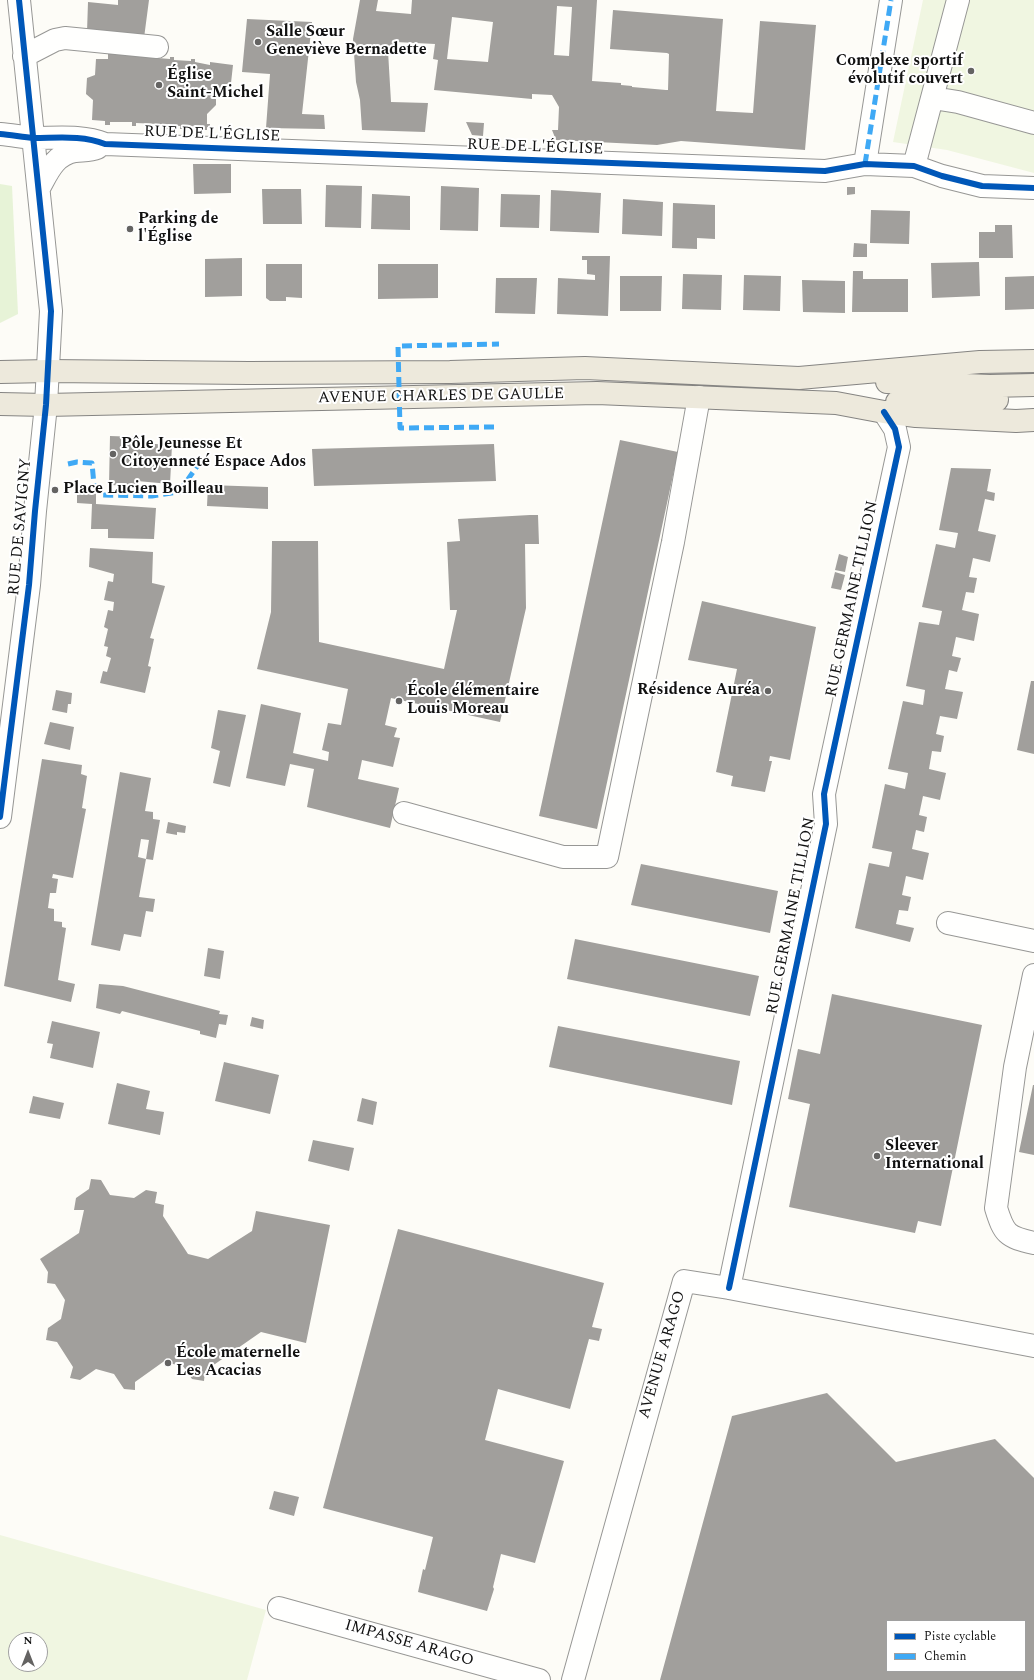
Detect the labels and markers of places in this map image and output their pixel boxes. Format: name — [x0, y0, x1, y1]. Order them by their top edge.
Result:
place label: Salle Sœur Geneviève Bernadette — [266, 23, 427, 61]
marker: Salle Sœur Geneviève Bernadette — [253, 37, 263, 47]
place label: Complexe sportif évolutif couvert — [836, 52, 963, 90]
place label: Église Saint-Michel — [167, 66, 264, 104]
marker: Complexe sportif évolutif couvert — [966, 66, 976, 76]
marker: Église Saint-Michel — [154, 80, 164, 90]
place label: Parking de l'Église — [138, 210, 218, 248]
marker: Parking de l'Église — [125, 224, 135, 234]
place label: Pôle Jeunesse Et Citoyenneté Espace Ados — [121, 435, 306, 473]
marker: Pôle Jeunesse Et Citoyenneté Espace Ados — [108, 449, 118, 459]
place label: Place Lucien Boilleau — [63, 480, 223, 500]
marker: Place Lucien Boilleau — [50, 485, 60, 495]
place label: Résidence Auréa — [637, 681, 760, 701]
place label: École élémentaire Louis Moreau — [407, 682, 539, 720]
marker: Résidence Auréa — [763, 686, 773, 696]
marker: École élémentaire Louis Moreau — [394, 696, 404, 706]
place label: Sleever International — [885, 1137, 984, 1175]
marker: Sleever International — [872, 1151, 882, 1161]
place label: École maternelle Les Acacias — [176, 1344, 300, 1382]
marker: École maternelle Les Acacias — [163, 1358, 173, 1368]

